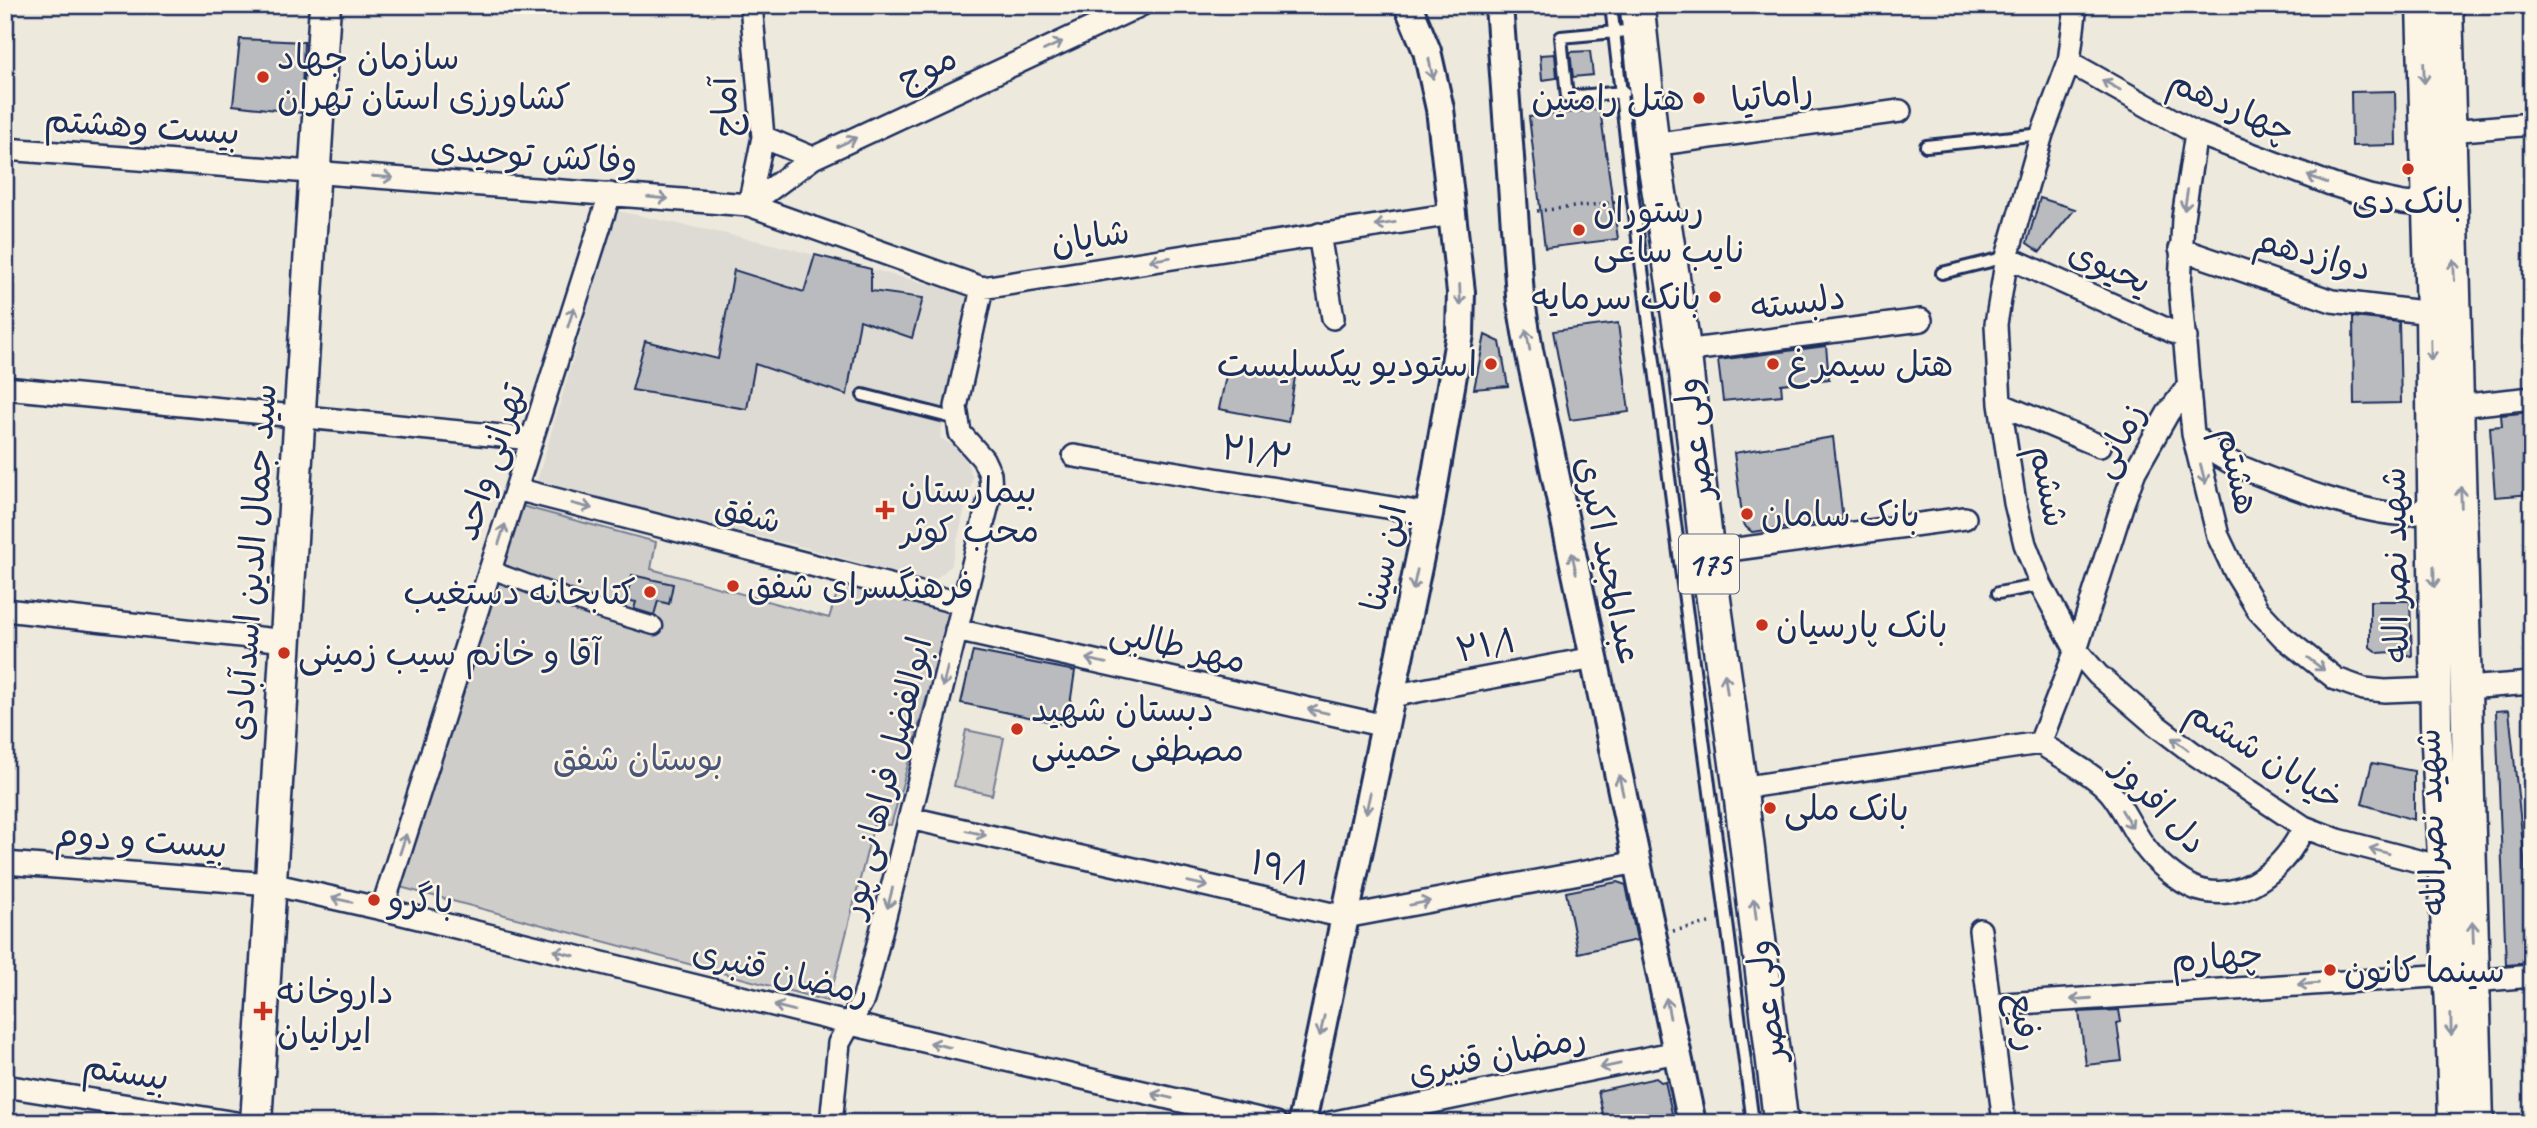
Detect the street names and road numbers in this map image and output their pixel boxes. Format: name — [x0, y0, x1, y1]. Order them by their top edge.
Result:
street label: موج — [890, 35, 965, 102]
street label: چهاردهم — [2160, 58, 2302, 157]
street label: راماتیا — [1728, 67, 1816, 123]
street label: آماج — [701, 75, 750, 138]
street label: بیست وهشتم — [42, 97, 241, 159]
street label: وفاکش توحیدی — [429, 125, 639, 185]
street label: شایان — [1047, 209, 1133, 265]
street label: دوازدهم — [2249, 217, 2376, 295]
street label: یحیوی — [2062, 229, 2158, 305]
street label: دلبسته — [1748, 274, 1848, 330]
street label: ولی عصر — [1664, 375, 1724, 506]
street label: تهرانی واحد — [443, 377, 537, 547]
street label: سید جمال الدین اسدآبادی — [217, 382, 287, 742]
street label: زمانی — [2080, 395, 2156, 485]
street label: هشتم — [2202, 423, 2270, 520]
street label: ۲۱/۲ — [1218, 424, 1296, 480]
street label: ششم — [2015, 441, 2079, 532]
street label: عبدالمجید اکبری — [1565, 452, 1653, 668]
street label: شهید نصر الله — [2371, 467, 2419, 663]
street label: شفق — [710, 484, 786, 544]
street label: ابن سینا — [1351, 500, 1417, 616]
road number: 175 — [1679, 534, 1739, 594]
street label: مهر طالبی — [1106, 609, 1250, 683]
street label: ۲۱/۱ — [1452, 617, 1520, 673]
street label: ابوالفضل فراهانی پور — [829, 632, 943, 925]
street label: خیابان ششم — [2176, 689, 2352, 825]
street label: شهید نصرالله — [2405, 728, 2457, 916]
street label: دل افروز — [2101, 744, 2217, 864]
street label: بیست و دوم — [53, 812, 229, 872]
street label: ۱۹/۱ — [1246, 839, 1314, 897]
street label: رمضان قنبری — [688, 928, 874, 1016]
street label: چهارم — [2169, 931, 2265, 987]
street label: ولی عصر — [1736, 937, 1796, 1068]
street label: رفیع — [1997, 990, 2051, 1054]
street label: رمضان قنبری — [1404, 1014, 1590, 1096]
street label: بیستم — [79, 1043, 172, 1105]

